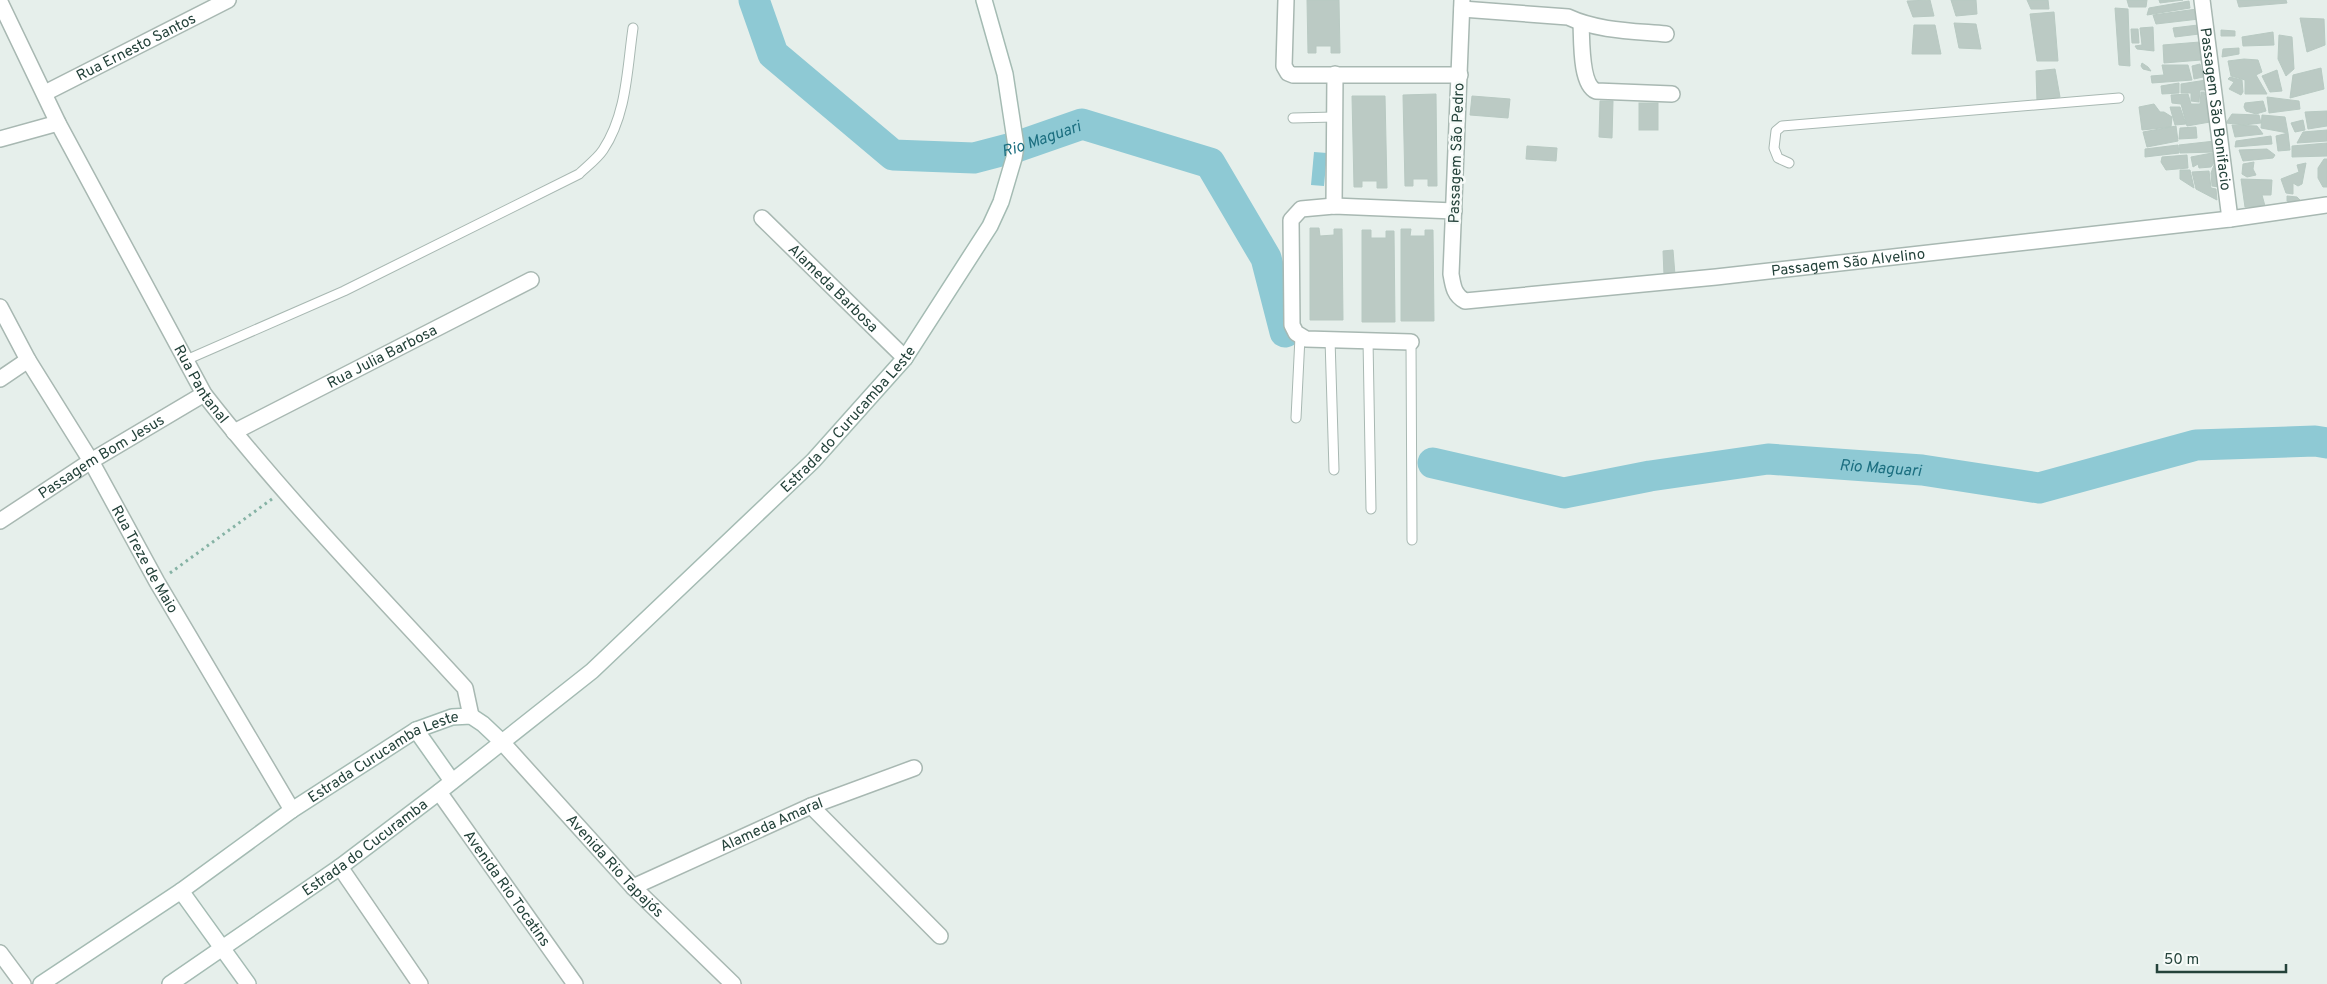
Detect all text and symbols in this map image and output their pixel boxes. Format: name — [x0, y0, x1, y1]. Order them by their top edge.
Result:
street label: Rua Ernesto Santos — [74, 10, 200, 86]
street label: Passagem São Bonifacio — [2195, 27, 2234, 192]
street label: Passagem São Pedro — [1446, 82, 1469, 224]
water label: Rio Maguari — [1000, 117, 1085, 162]
street label: Alameda Barbosa — [783, 241, 882, 337]
street label: Passagem São Alvelino — [1770, 245, 1926, 282]
street label: Rua Julia Barbosa — [324, 322, 441, 394]
street label: Rua Pantanal — [168, 342, 232, 428]
street label: Estrada do Curucamba Leste — [777, 343, 921, 498]
street label: Passagem Bom Jesus — [35, 412, 168, 504]
water label: Rio Maguari — [1839, 456, 1923, 482]
street label: Rua Treze de Maio — [106, 503, 181, 617]
street label: Estrada Curucamba Leste — [305, 709, 459, 808]
street label: Alameda Amaral — [717, 794, 826, 857]
street label: Estrada do Cucuramba — [299, 796, 432, 901]
street label: Avenida Rio Tapajós — [561, 811, 667, 922]
street label: Avenida Rio Tocatins — [458, 827, 554, 951]
scale bar — [2157, 942, 2286, 974]
text: 50 m — [2164, 951, 2199, 970]

